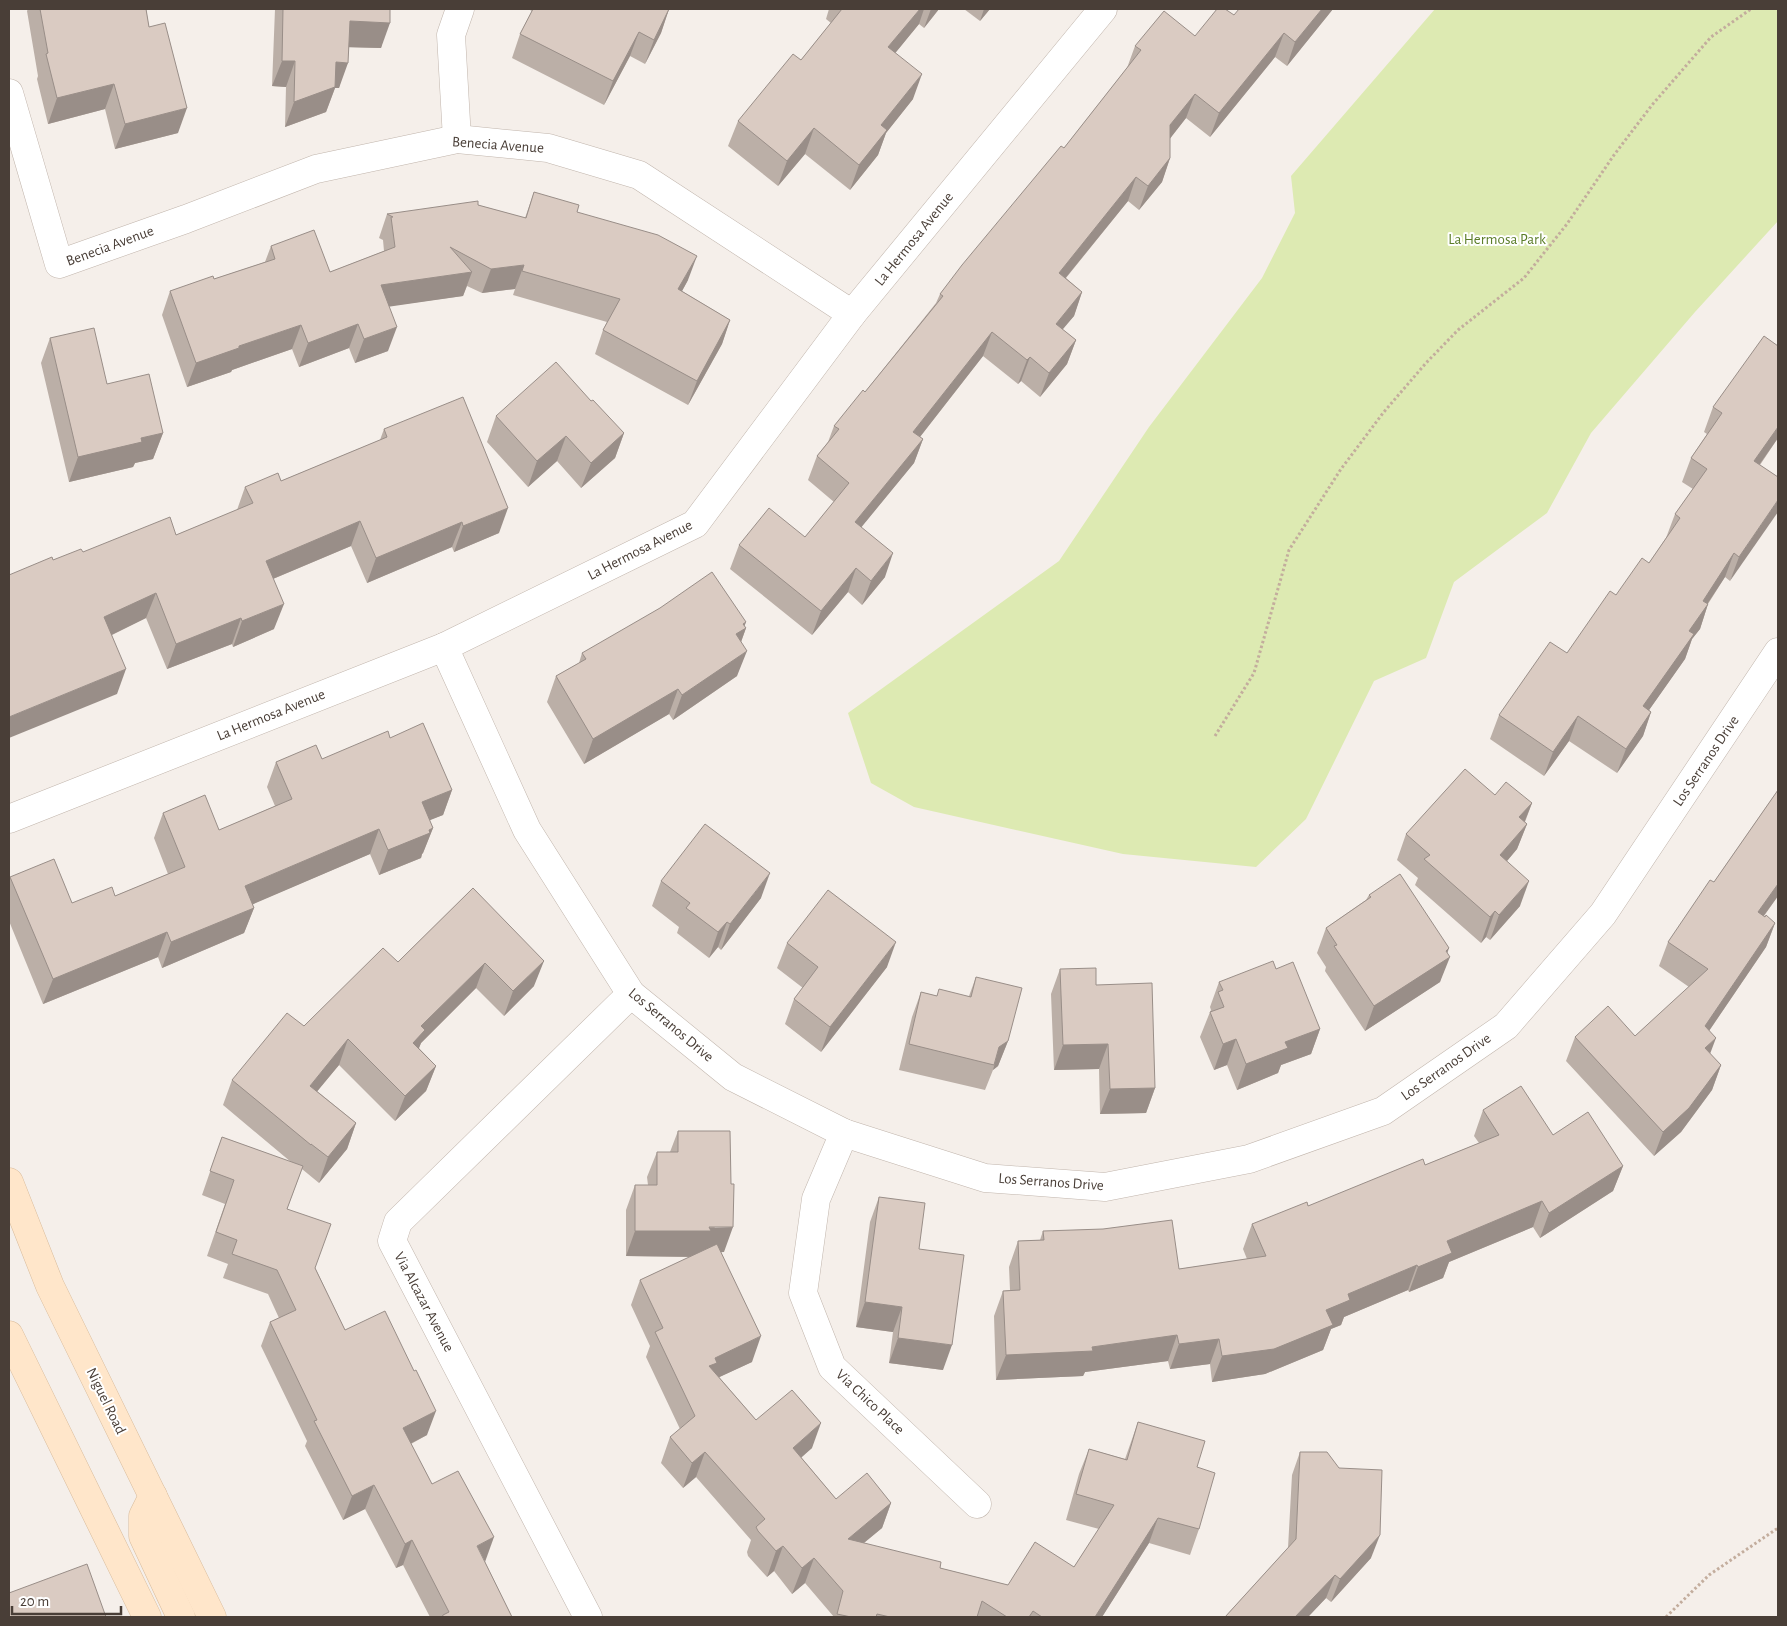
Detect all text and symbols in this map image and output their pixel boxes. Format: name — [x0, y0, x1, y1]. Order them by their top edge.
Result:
street label: Benecia Avenue — [452, 134, 544, 156]
street label: La Hermosa Avenue — [872, 189, 956, 289]
street label: Benecia Avenue — [64, 223, 156, 269]
park label: La Hermosa Park — [1448, 232, 1546, 247]
street label: La Hermosa Avenue — [585, 517, 695, 583]
street label: La Hermosa Avenue — [215, 686, 327, 744]
street label: Los Serranos Drive — [1670, 713, 1742, 809]
street label: Los Serranos Drive — [626, 985, 716, 1065]
street label: Los Serranos Drive — [1398, 1030, 1494, 1103]
street label: Los Serranos Drive — [998, 1171, 1104, 1193]
street label: Via Alcazar Avenue — [391, 1250, 457, 1354]
street label: Niguel Road — [84, 1365, 129, 1437]
street label: Via Chico Place — [833, 1367, 907, 1437]
scale bar — [12, 1584, 121, 1616]
text: 20 m — [20, 1594, 49, 1609]

